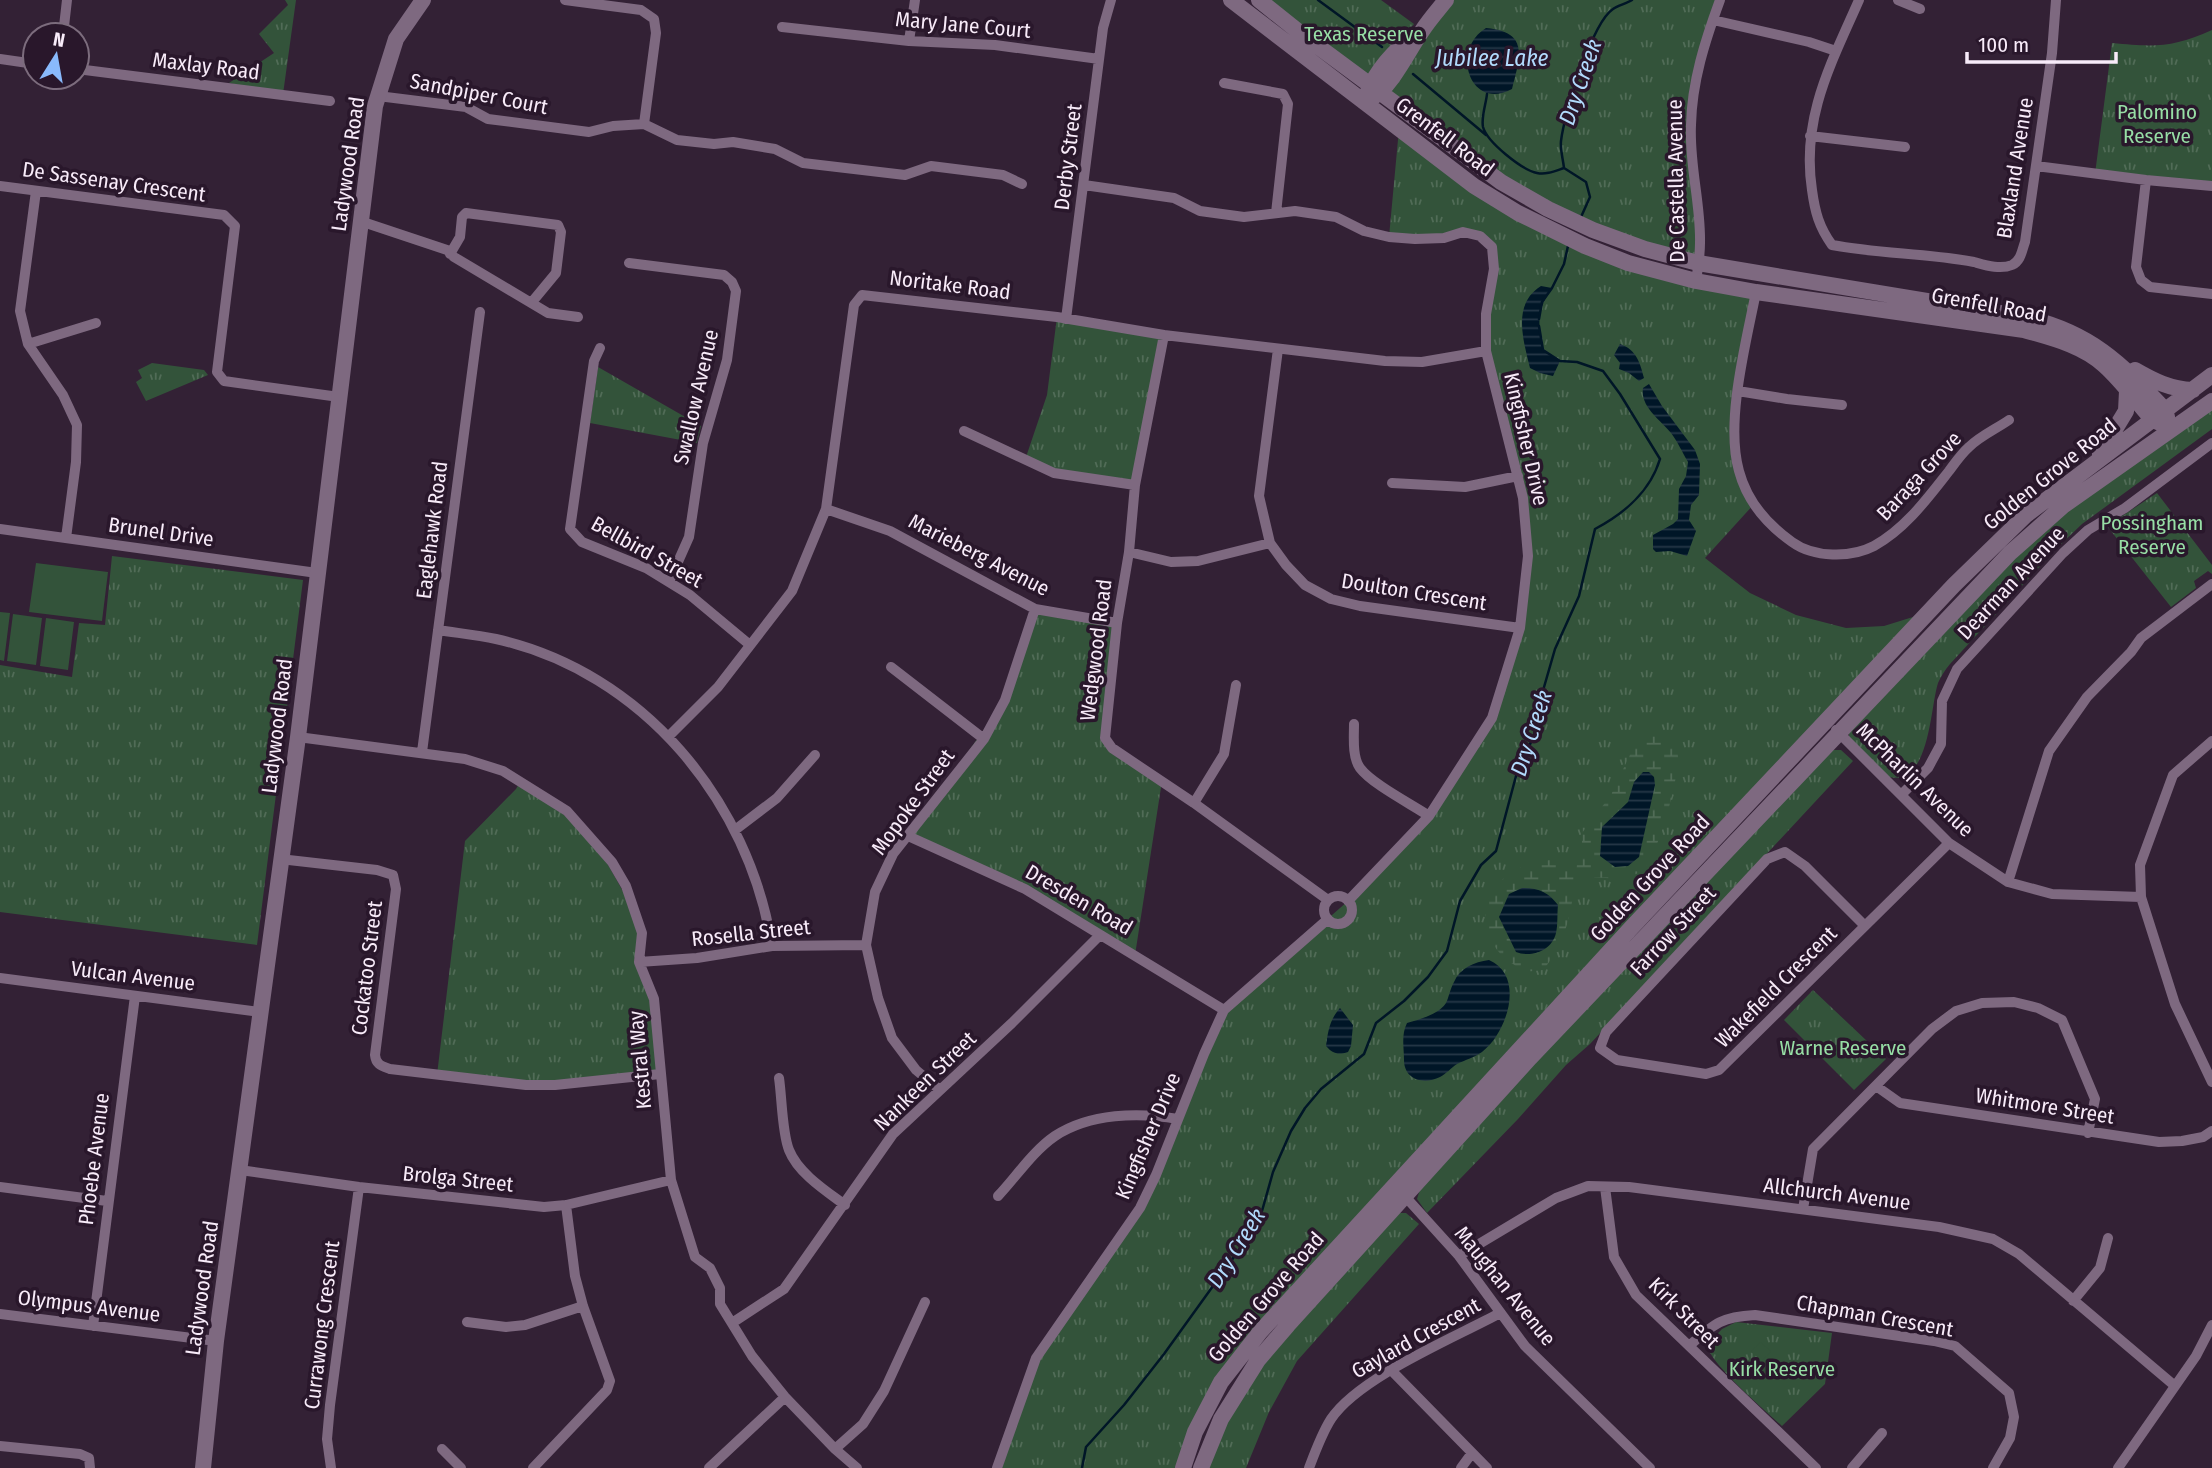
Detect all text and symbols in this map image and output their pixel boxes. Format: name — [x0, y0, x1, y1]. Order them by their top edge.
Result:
street label: Mary Jane Court — [894, 6, 1032, 44]
north arrow — [21, 21, 91, 91]
park label: Texas Reserve — [1304, 21, 1424, 47]
scale bar — [1967, 21, 2116, 65]
text: N — [51, 27, 67, 52]
text: 100 m — [1978, 32, 2029, 58]
water label: Dry Creek — [1552, 36, 1608, 128]
water label: Jubilee Lake — [1434, 44, 1549, 72]
street label: Maxlay Road — [151, 47, 261, 85]
street label: Sandpiper Court — [408, 68, 550, 120]
street label: Grenfell Road — [1391, 92, 1499, 182]
street label: Ladywood Road — [326, 95, 370, 233]
street label: Blaxland Avenue — [1991, 96, 2039, 240]
street label: De Castella Avenue — [1662, 99, 1690, 263]
park label: Palomino Reserve — [2117, 99, 2197, 149]
street label: Derby Street — [1049, 102, 1087, 212]
street label: De Sassenay Crescent — [21, 156, 207, 208]
street label: Noritake Road — [888, 265, 1012, 305]
street label: Grenfell Road — [1929, 282, 2049, 328]
street label: Swallow Avenue — [668, 327, 724, 467]
street label: Kingfisher Drive — [1498, 370, 1554, 508]
street label: Golden Grove Road — [1978, 412, 2122, 536]
street label: Baraga Grove — [1871, 426, 1967, 526]
street label: Eaglehawk Road — [411, 460, 453, 600]
street label: Marieberg Avenue — [904, 508, 1054, 602]
park label: Possingham Reserve — [2101, 510, 2203, 560]
street label: Bellbird Street — [586, 511, 708, 593]
street label: Brunel Drive — [107, 512, 215, 552]
street label: Dearman Avenue — [1952, 521, 2070, 645]
street label: Doulton Crescent — [1340, 568, 1489, 616]
street label: Wedgwood Road — [1074, 578, 1118, 722]
street label: Ladywood Road — [256, 657, 298, 795]
water label: Dry Creek — [1504, 687, 1558, 779]
street label: McPharlin Avenue — [1851, 717, 1979, 843]
street label: Mopoke Street — [866, 744, 960, 860]
street label: Golden Grove Road — [1585, 809, 1715, 947]
street label: Dresden Road — [1021, 859, 1137, 941]
street label: Farrow Street — [1625, 880, 1721, 981]
street label: Cockatoo Street — [346, 899, 388, 1037]
street label: Rosella Street — [690, 914, 812, 952]
street label: Wakefield Crescent — [1710, 921, 1842, 1053]
street label: Vulcan Avenue — [69, 955, 197, 997]
street label: Kestral Way — [623, 1009, 657, 1110]
street label: Nankeen Street — [868, 1026, 982, 1136]
park label: Warne Reserve — [1780, 1035, 1906, 1061]
street label: Kingfisher Drive — [1110, 1069, 1186, 1203]
street label: Whitmore Street — [1974, 1082, 2116, 1130]
street label: Phoebe Avenue — [73, 1092, 115, 1226]
street label: Brolga Street — [401, 1160, 515, 1198]
street label: Allchurch Avenue — [1762, 1172, 1912, 1216]
water label: Dry Creek — [1201, 1203, 1271, 1293]
street label: Ladywood Road — [180, 1219, 224, 1357]
street label: Maughan Avenue — [1449, 1221, 1561, 1351]
street label: Golden Grove Road — [1202, 1227, 1330, 1367]
street label: Currawong Crescent — [299, 1239, 345, 1411]
street label: Kirk Street — [1643, 1272, 1725, 1354]
street label: Olympus Avenue — [16, 1284, 162, 1328]
street label: Chapman Crescent — [1795, 1289, 1956, 1343]
street label: Gaylard Crescent — [1347, 1292, 1485, 1384]
park label: Kirk Reserve — [1729, 1356, 1835, 1382]

